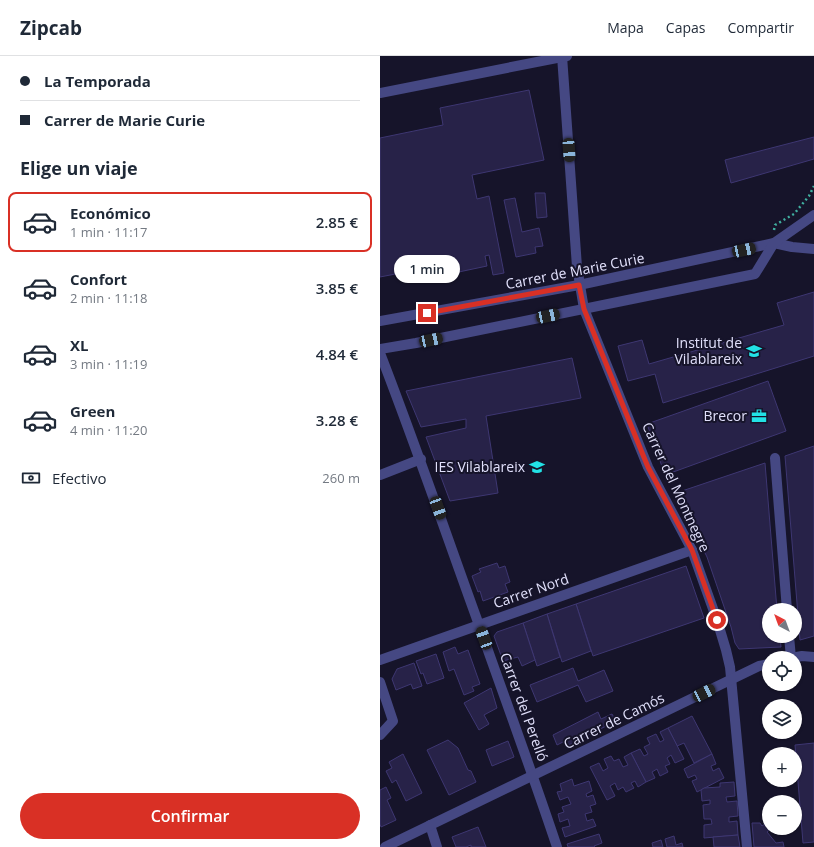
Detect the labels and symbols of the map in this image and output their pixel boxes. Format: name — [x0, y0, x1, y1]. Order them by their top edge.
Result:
car — [562, 138, 576, 162]
car — [731, 242, 757, 258]
street label: Carrer de Marie Curie — [504, 248, 646, 293]
callout: 1 min — [394, 255, 460, 283]
route end — [418, 304, 436, 322]
car — [535, 308, 561, 324]
car — [418, 332, 444, 348]
place label: Institut de Vilablareix — [674, 333, 743, 368]
school or university icon: Institut de Vilablareix — [745, 342, 763, 360]
place label: Brecor — [704, 406, 747, 425]
office icon: Brecor — [750, 407, 768, 425]
street label: Carrer del Montnegre — [638, 419, 715, 555]
place label: IES Vilablareix — [434, 457, 526, 476]
school or university icon: IES Vilablareix — [528, 458, 546, 476]
car — [428, 495, 448, 521]
street label: Carrer Nord — [491, 569, 571, 612]
north arrow — [762, 603, 802, 643]
route start — [708, 611, 726, 629]
car — [474, 625, 494, 651]
street label: Carrer del Perelló — [496, 650, 553, 764]
car — [691, 682, 717, 704]
street label: Carrer de Camós — [560, 688, 668, 753]

